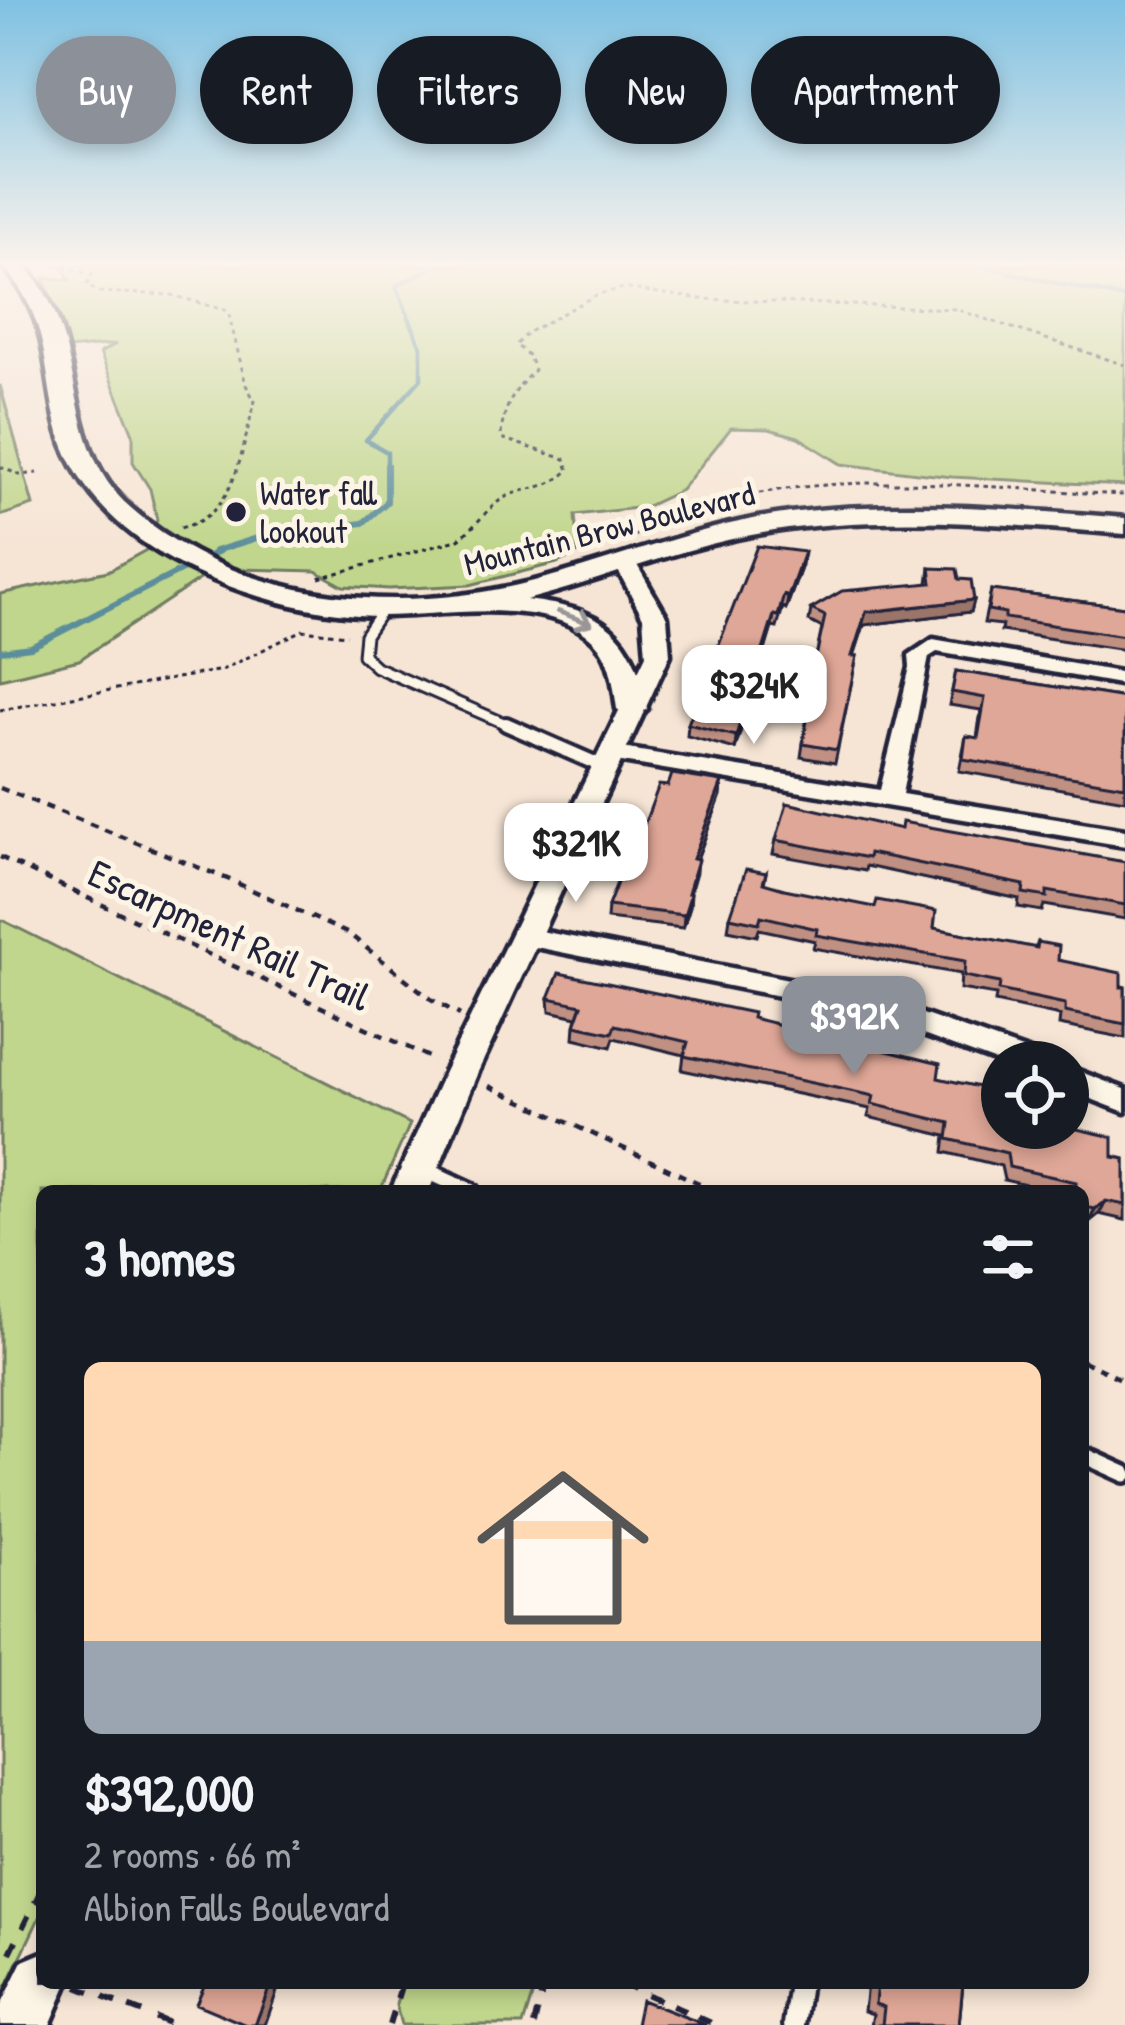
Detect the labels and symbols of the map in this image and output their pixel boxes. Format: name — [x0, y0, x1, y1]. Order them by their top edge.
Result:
place label: Water fall lookout — [260, 471, 378, 553]
street label: Mountain Brow Boulevard — [459, 471, 759, 585]
marker: Water fall lookout — [223, 499, 249, 525]
one-way arrow — [556, 609, 593, 630]
pin: $324K — [670, 645, 838, 747]
pin: $321K — [492, 803, 660, 905]
street label: Escarpment Rail Trail — [81, 845, 380, 1023]
pin: $392K — [770, 976, 938, 1078]

